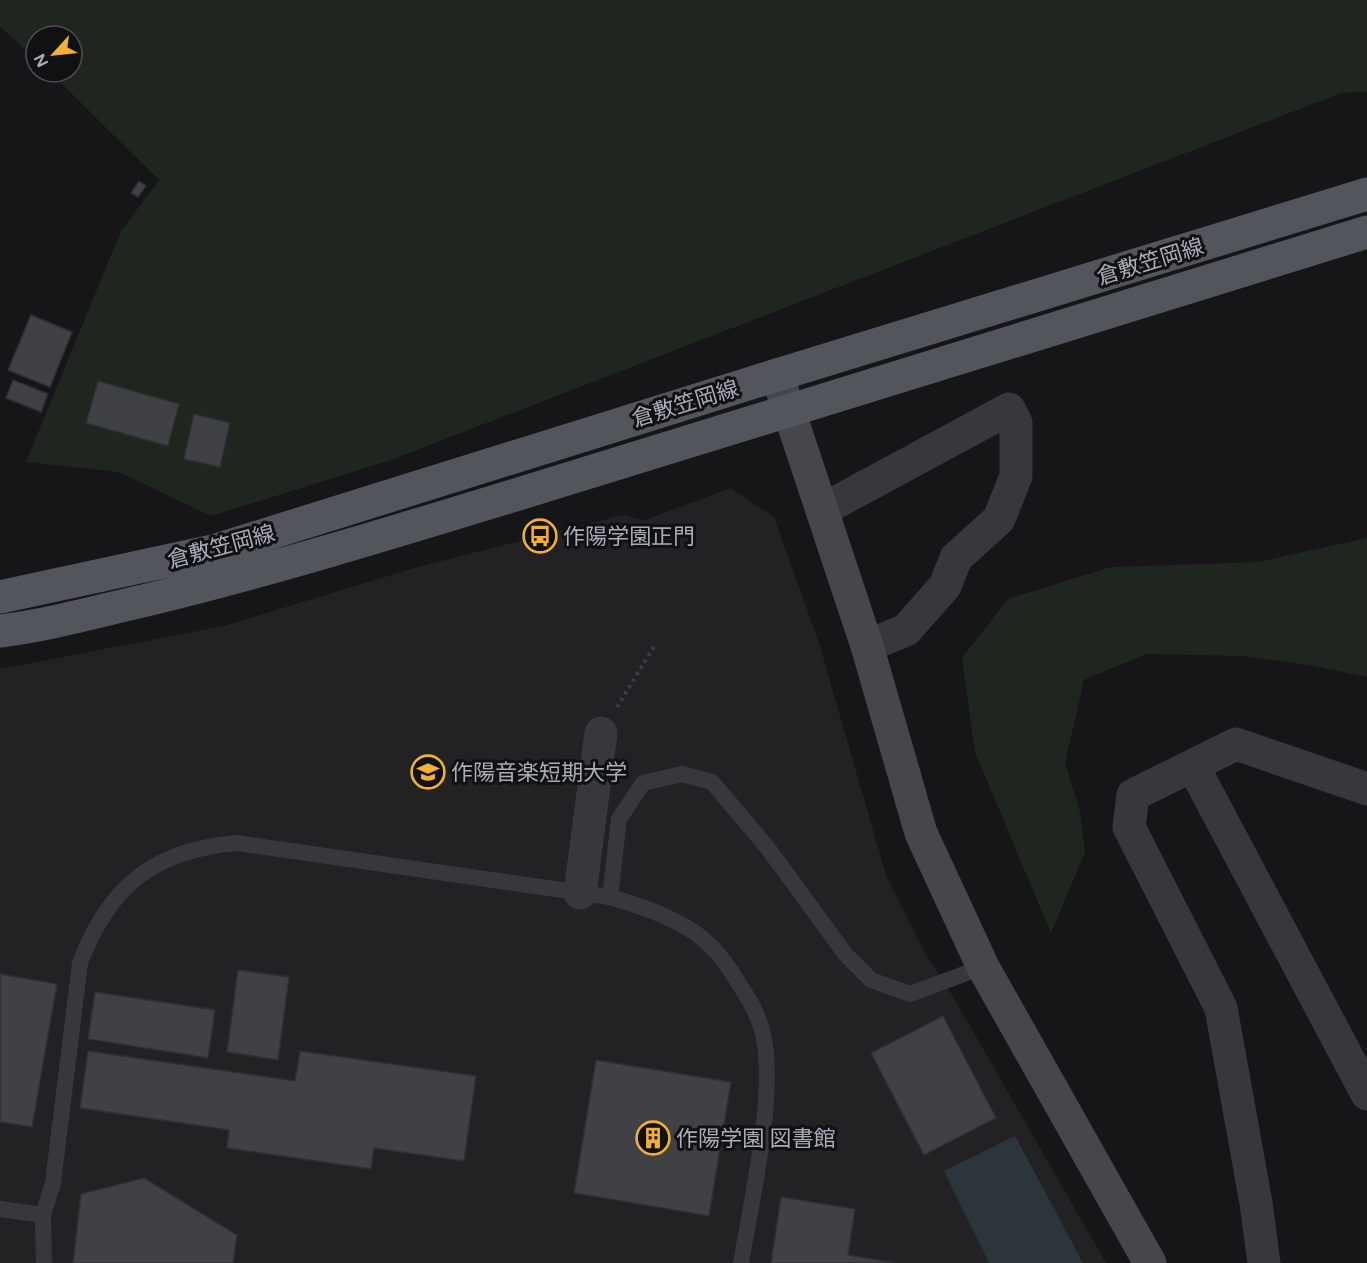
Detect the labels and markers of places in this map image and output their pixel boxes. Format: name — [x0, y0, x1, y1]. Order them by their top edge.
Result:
bus stop icon: 作陽学園正門 — [522, 518, 558, 554]
place label: 作陽学園正門 — [563, 523, 695, 550]
school or university icon: 作陽音楽短期大学 — [410, 754, 446, 790]
place label: 作陽音楽短期大学 — [451, 759, 627, 786]
building icon: 作陽学園 図書館 — [635, 1120, 671, 1156]
place label: 作陽学園 図書館 — [676, 1125, 835, 1152]

